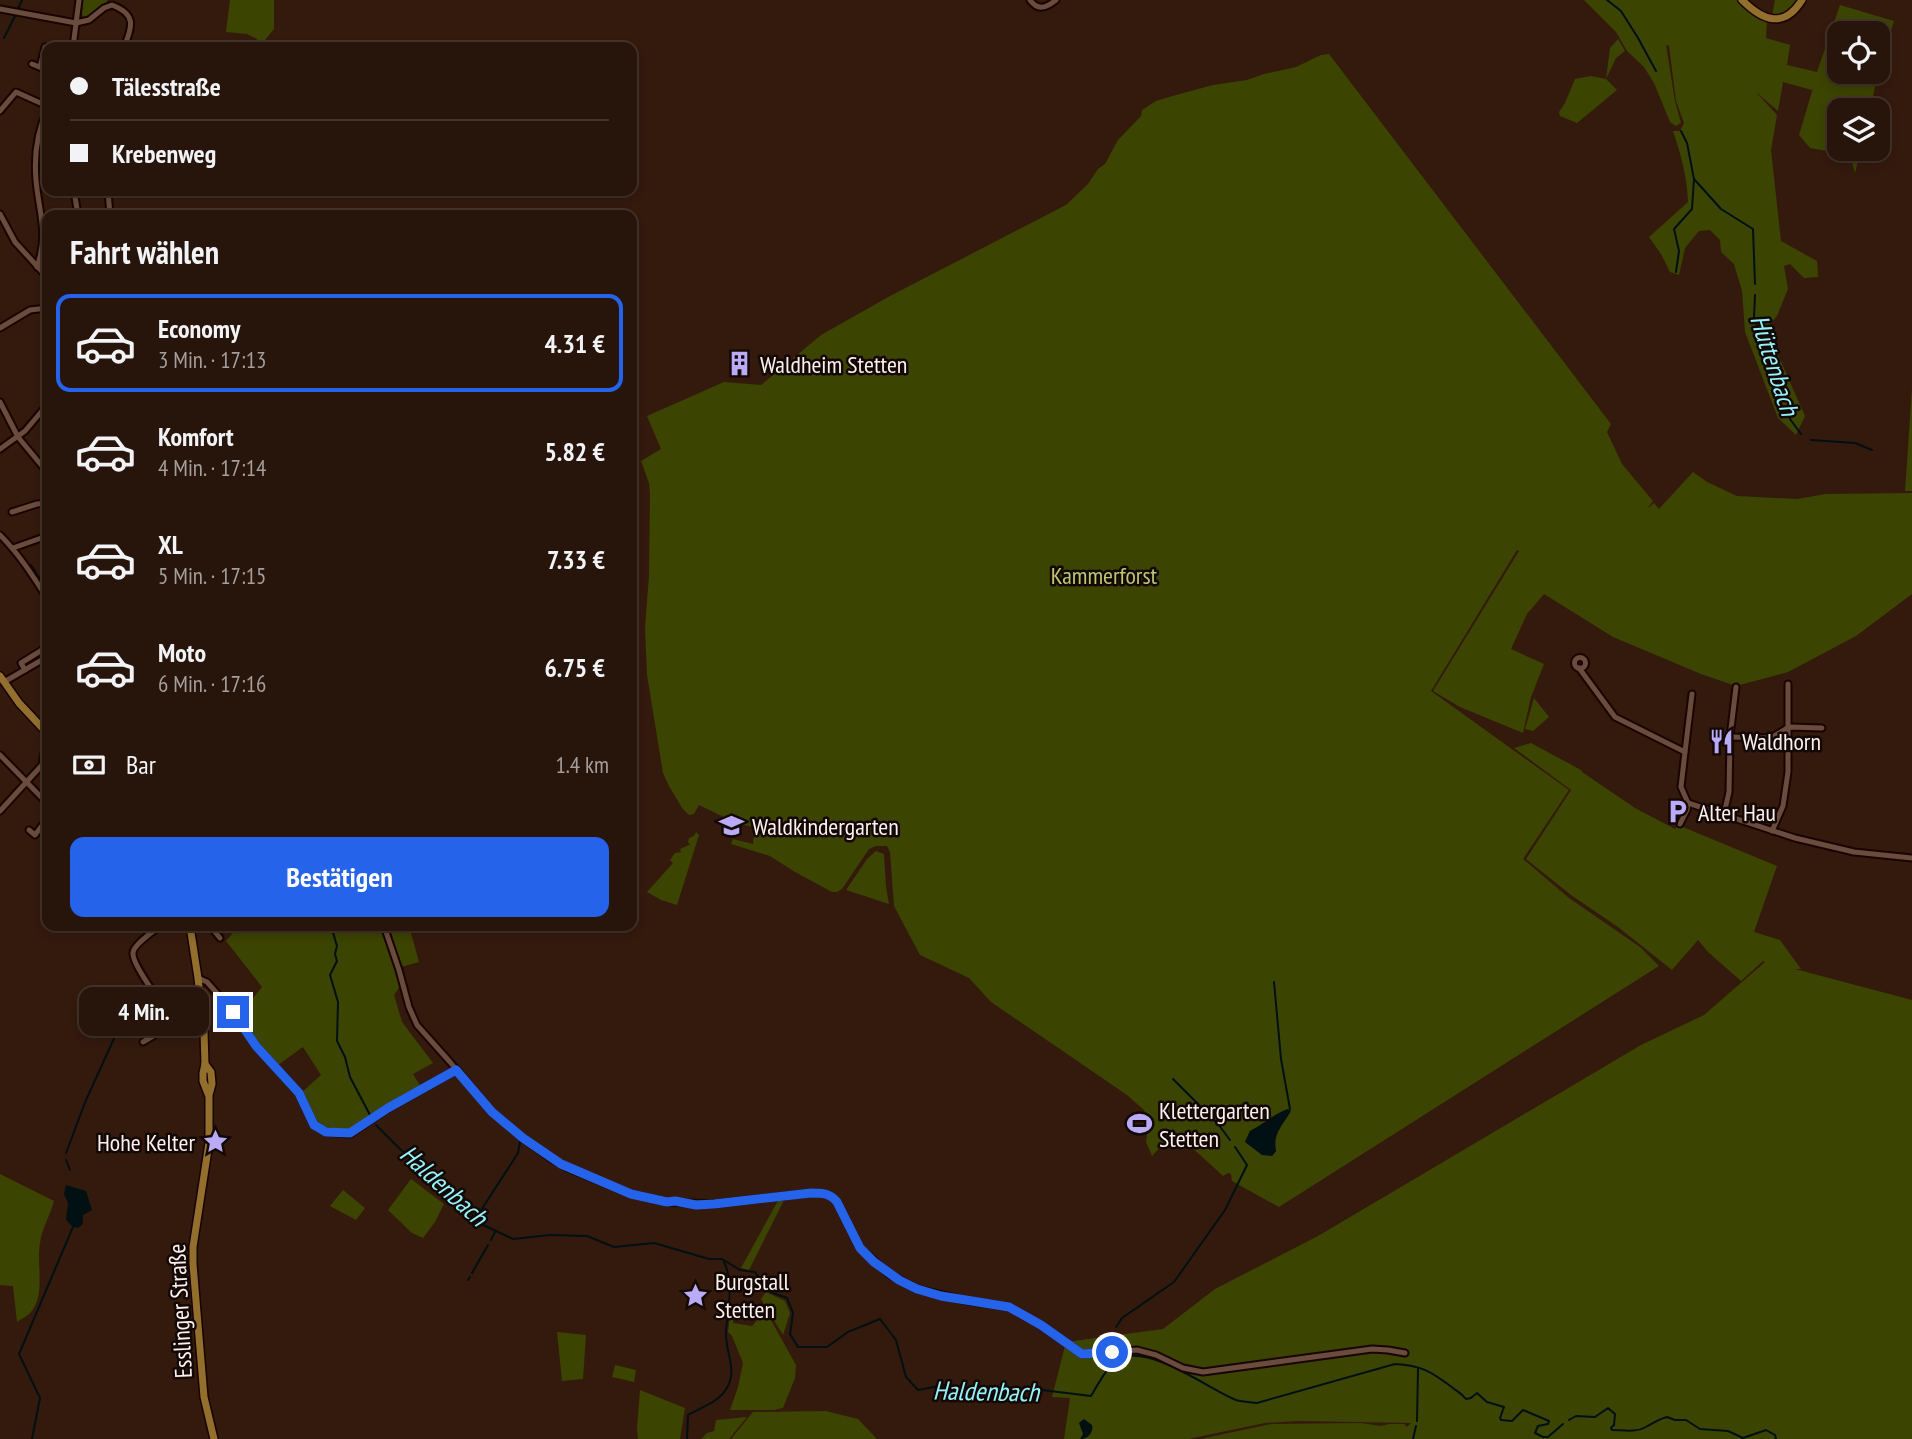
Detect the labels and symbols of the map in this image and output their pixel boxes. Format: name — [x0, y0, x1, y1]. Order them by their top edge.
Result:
water label: Hüttenbach — [1743, 311, 1807, 421]
place label: Waldheim Stetten — [760, 349, 907, 380]
building icon: Waldheim Stetten — [726, 350, 754, 378]
park label: Kammerforst — [1051, 560, 1158, 591]
place label: Waldhorn — [1742, 726, 1821, 757]
restaurant icon: Waldhorn — [1708, 727, 1736, 755]
place label: Alter Hau — [1698, 797, 1776, 828]
parking icon: Alter Hau — [1664, 798, 1692, 826]
place label: Waldkindergarten — [752, 811, 899, 842]
school or university icon: Waldkindergarten — [718, 812, 746, 840]
callout: 4 Min. — [79, 988, 208, 1036]
route end — [217, 996, 249, 1028]
place label: Klettergarten Stetten — [1159, 1095, 1270, 1154]
sports icon: Klettergarten Stetten — [1125, 1110, 1153, 1138]
place label: Hohe Kelter — [97, 1127, 195, 1158]
place icon: Hohe Kelter — [201, 1128, 229, 1156]
water label: Haldenbach — [394, 1137, 496, 1234]
street label: Esslinger Straße — [161, 1243, 199, 1379]
place label: Burgstall Stetten — [715, 1266, 790, 1325]
place icon: Burgstall Stetten — [681, 1281, 709, 1309]
route start — [1096, 1336, 1128, 1368]
water label: Haldenbach — [933, 1374, 1041, 1408]

